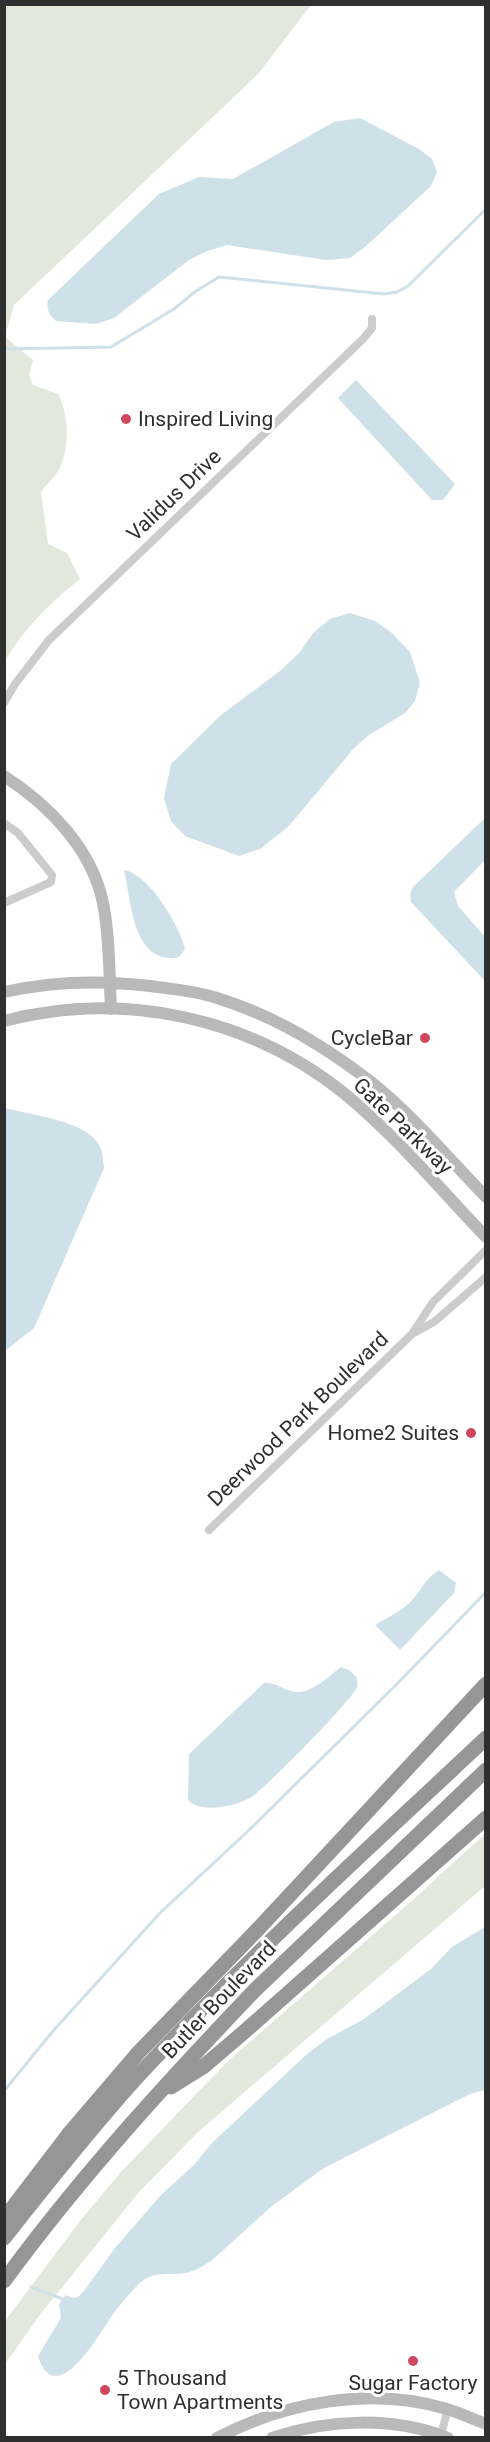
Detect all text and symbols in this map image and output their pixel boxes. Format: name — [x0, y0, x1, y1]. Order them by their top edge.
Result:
place label: Inspired Living — [138, 407, 273, 431]
marker: Inspired Living — [119, 412, 133, 426]
street label: Validus Drive — [122, 444, 226, 546]
place label: CycleBar — [331, 1026, 413, 1050]
marker: CycleBar — [418, 1031, 432, 1045]
street label: Gate Parkway — [349, 1073, 458, 1179]
street label: Deerwood Park Boulevard — [203, 1327, 393, 1511]
place label: Home2 Suites — [327, 1421, 459, 1445]
marker: Home2 Suites — [464, 1426, 478, 1440]
street label: Butler Boulevard — [157, 1937, 281, 2063]
marker: Sugar Factory — [406, 2354, 420, 2368]
place label: 5 Thousand Town Apartments — [117, 2366, 283, 2414]
place label: Sugar Factory — [348, 2371, 478, 2395]
marker: 5 Thousand Town Apartments — [98, 2383, 112, 2397]

